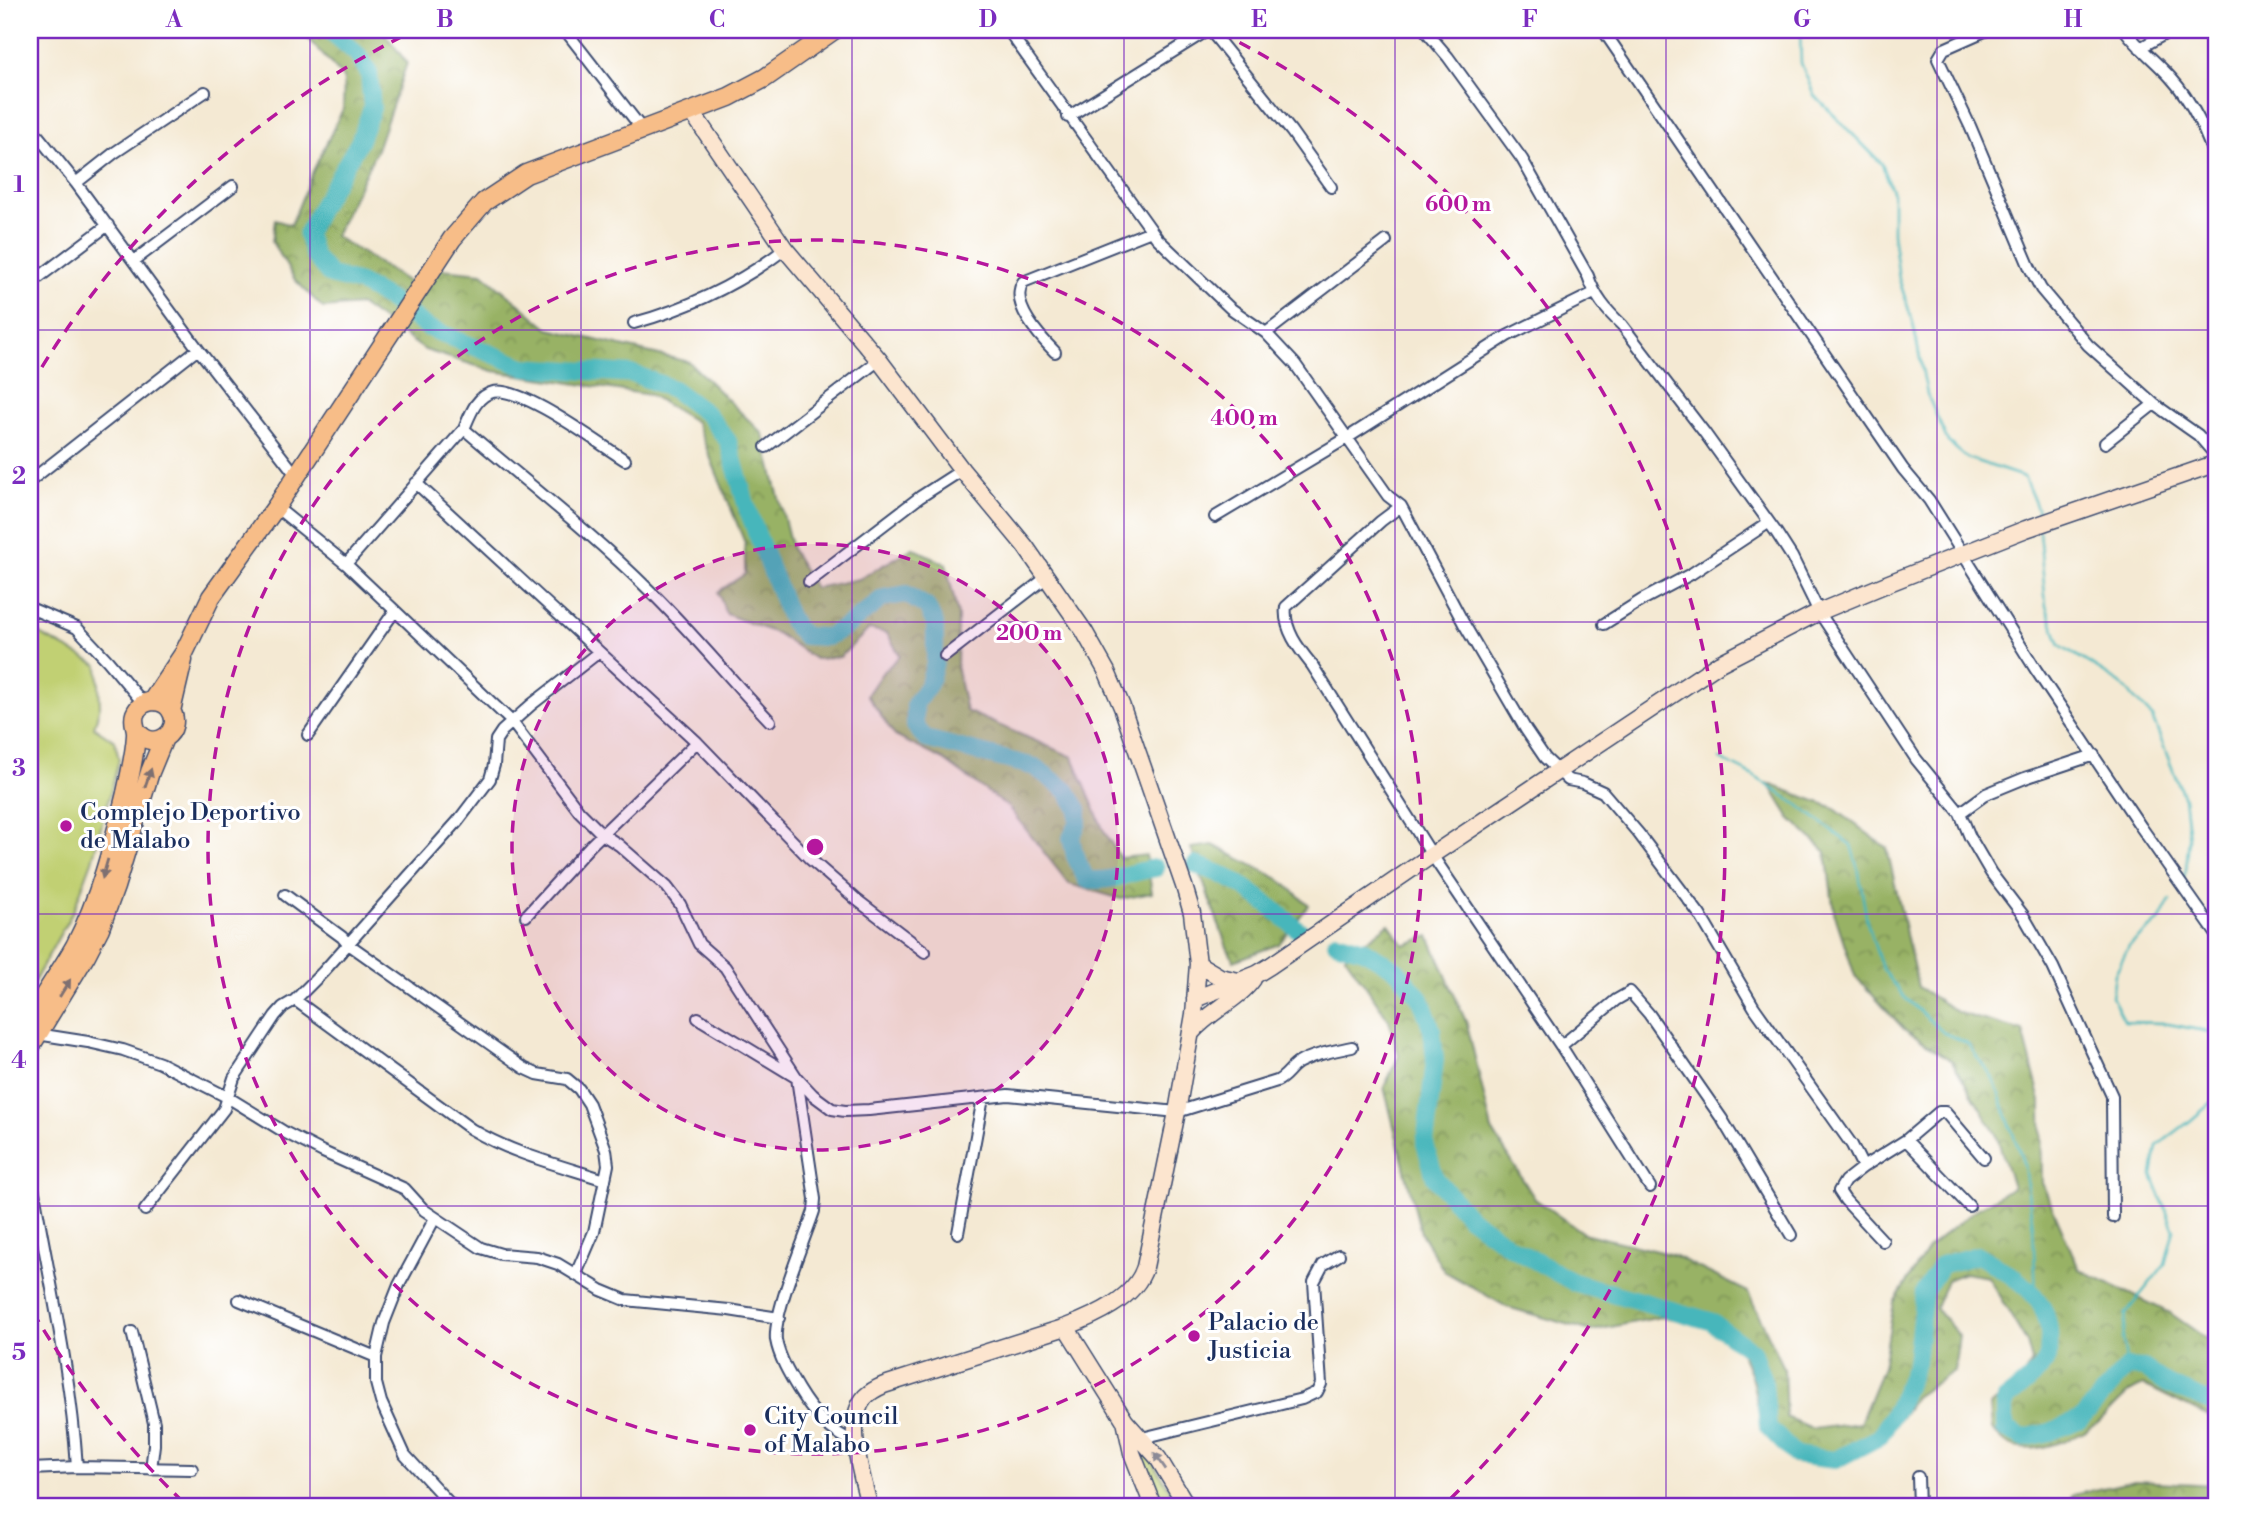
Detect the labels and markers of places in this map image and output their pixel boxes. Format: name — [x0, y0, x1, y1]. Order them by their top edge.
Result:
place label: Complejo Deportivo de Malabo — [80, 798, 301, 856]
marker: Complejo Deportivo de Malabo — [58, 818, 74, 834]
centre of rings — [803, 835, 827, 859]
place label: Palacio de Justicia — [1207, 1308, 1319, 1366]
marker: Palacio de Justicia — [1186, 1328, 1202, 1344]
place label: City Council of Malabo — [764, 1402, 898, 1460]
marker: City Council of Malabo — [742, 1422, 758, 1438]

